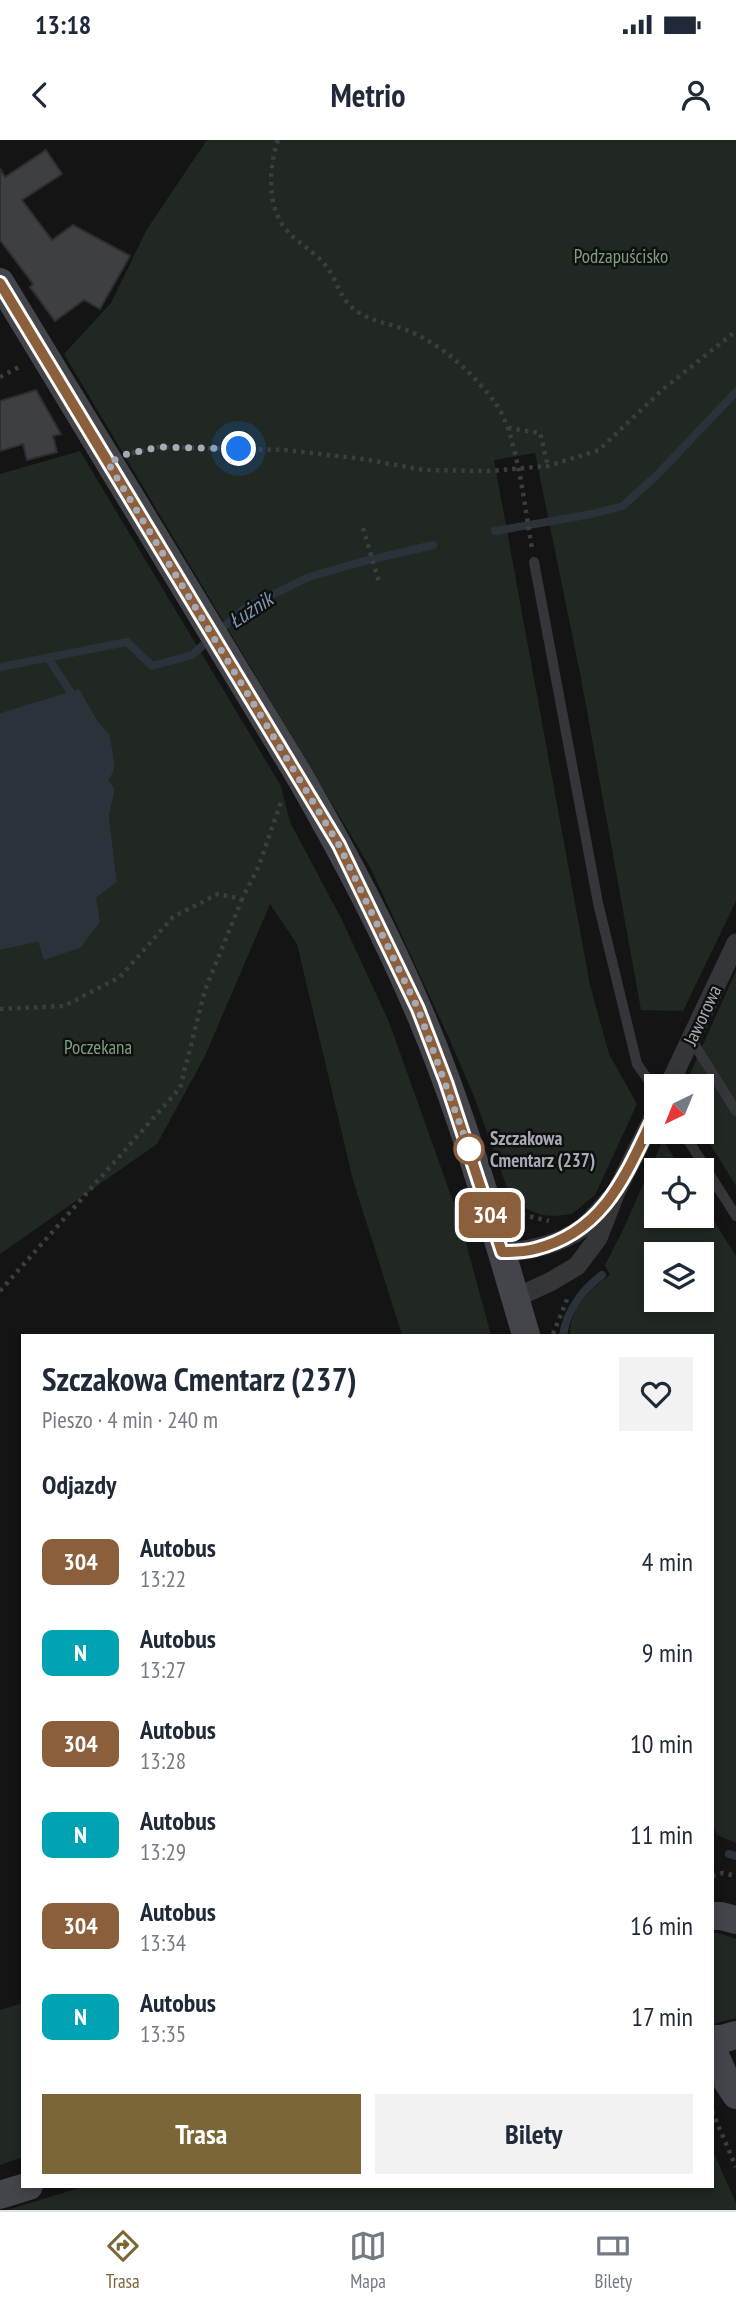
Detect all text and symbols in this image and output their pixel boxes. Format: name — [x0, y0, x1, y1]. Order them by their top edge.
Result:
text: 13:18 — [35, 8, 91, 41]
text: Metrio — [330, 74, 406, 116]
icon: back — [21, 76, 59, 114]
icon: person — [677, 76, 715, 114]
park label: Podzapuścisko — [574, 244, 668, 268]
your location — [221, 431, 256, 466]
water label: Łużnik — [224, 584, 280, 634]
street label: Jaworowa — [677, 981, 726, 1050]
park label: Poczekana — [64, 1035, 132, 1059]
north arrow — [644, 1074, 714, 1144]
map controls — [644, 1074, 714, 1312]
place label: Szczakowa Cmentarz (237) — [490, 1126, 595, 1172]
marker: Szczakowa Cmentarz (237) — [454, 1134, 484, 1164]
button: locate — [644, 1158, 714, 1228]
line badge: 304 — [450, 1192, 530, 1238]
text: 304 — [473, 1199, 507, 1230]
button: layers — [644, 1242, 714, 1312]
text: Szczakowa Cmentarz (237) — [42, 1357, 357, 1400]
button: heart — [619, 1357, 693, 1431]
text: Pieszo · 4 min · 240 m — [42, 1405, 218, 1434]
text: Odjazdy — [42, 1468, 116, 1501]
text: Autobus — [140, 1531, 216, 1564]
text: 4 min — [642, 1545, 693, 1578]
text: 304 — [63, 1546, 98, 1577]
text: 13:22 — [140, 1564, 186, 1593]
text: Autobus — [140, 1622, 216, 1655]
text: 9 min — [642, 1636, 693, 1669]
text: N — [74, 1637, 87, 1668]
text: 13:27 — [140, 1655, 186, 1684]
text: Autobus — [140, 1713, 216, 1746]
text: 10 min — [630, 1727, 693, 1760]
text: 304 — [63, 1728, 98, 1759]
text: 13:28 — [140, 1746, 186, 1775]
text: Autobus — [140, 1804, 216, 1837]
text: 11 min — [630, 1818, 693, 1851]
text: N — [74, 1819, 87, 1850]
text: 13:29 — [140, 1837, 186, 1866]
text: Autobus — [140, 1895, 216, 1928]
text: 16 min — [630, 1909, 693, 1942]
text: 304 — [63, 1910, 98, 1941]
text: 13:34 — [140, 1928, 186, 1957]
text: Autobus — [140, 1986, 216, 2019]
text: 17 min — [631, 2000, 693, 2033]
text: N — [74, 2001, 87, 2032]
text: 13:35 — [140, 2019, 186, 2048]
button: Trasa — [42, 2094, 361, 2174]
button: Bilety — [375, 2094, 693, 2174]
tab: Trasa — [104, 2227, 142, 2293]
tab: Mapa — [349, 2227, 387, 2293]
tab: Bilety — [594, 2227, 632, 2293]

